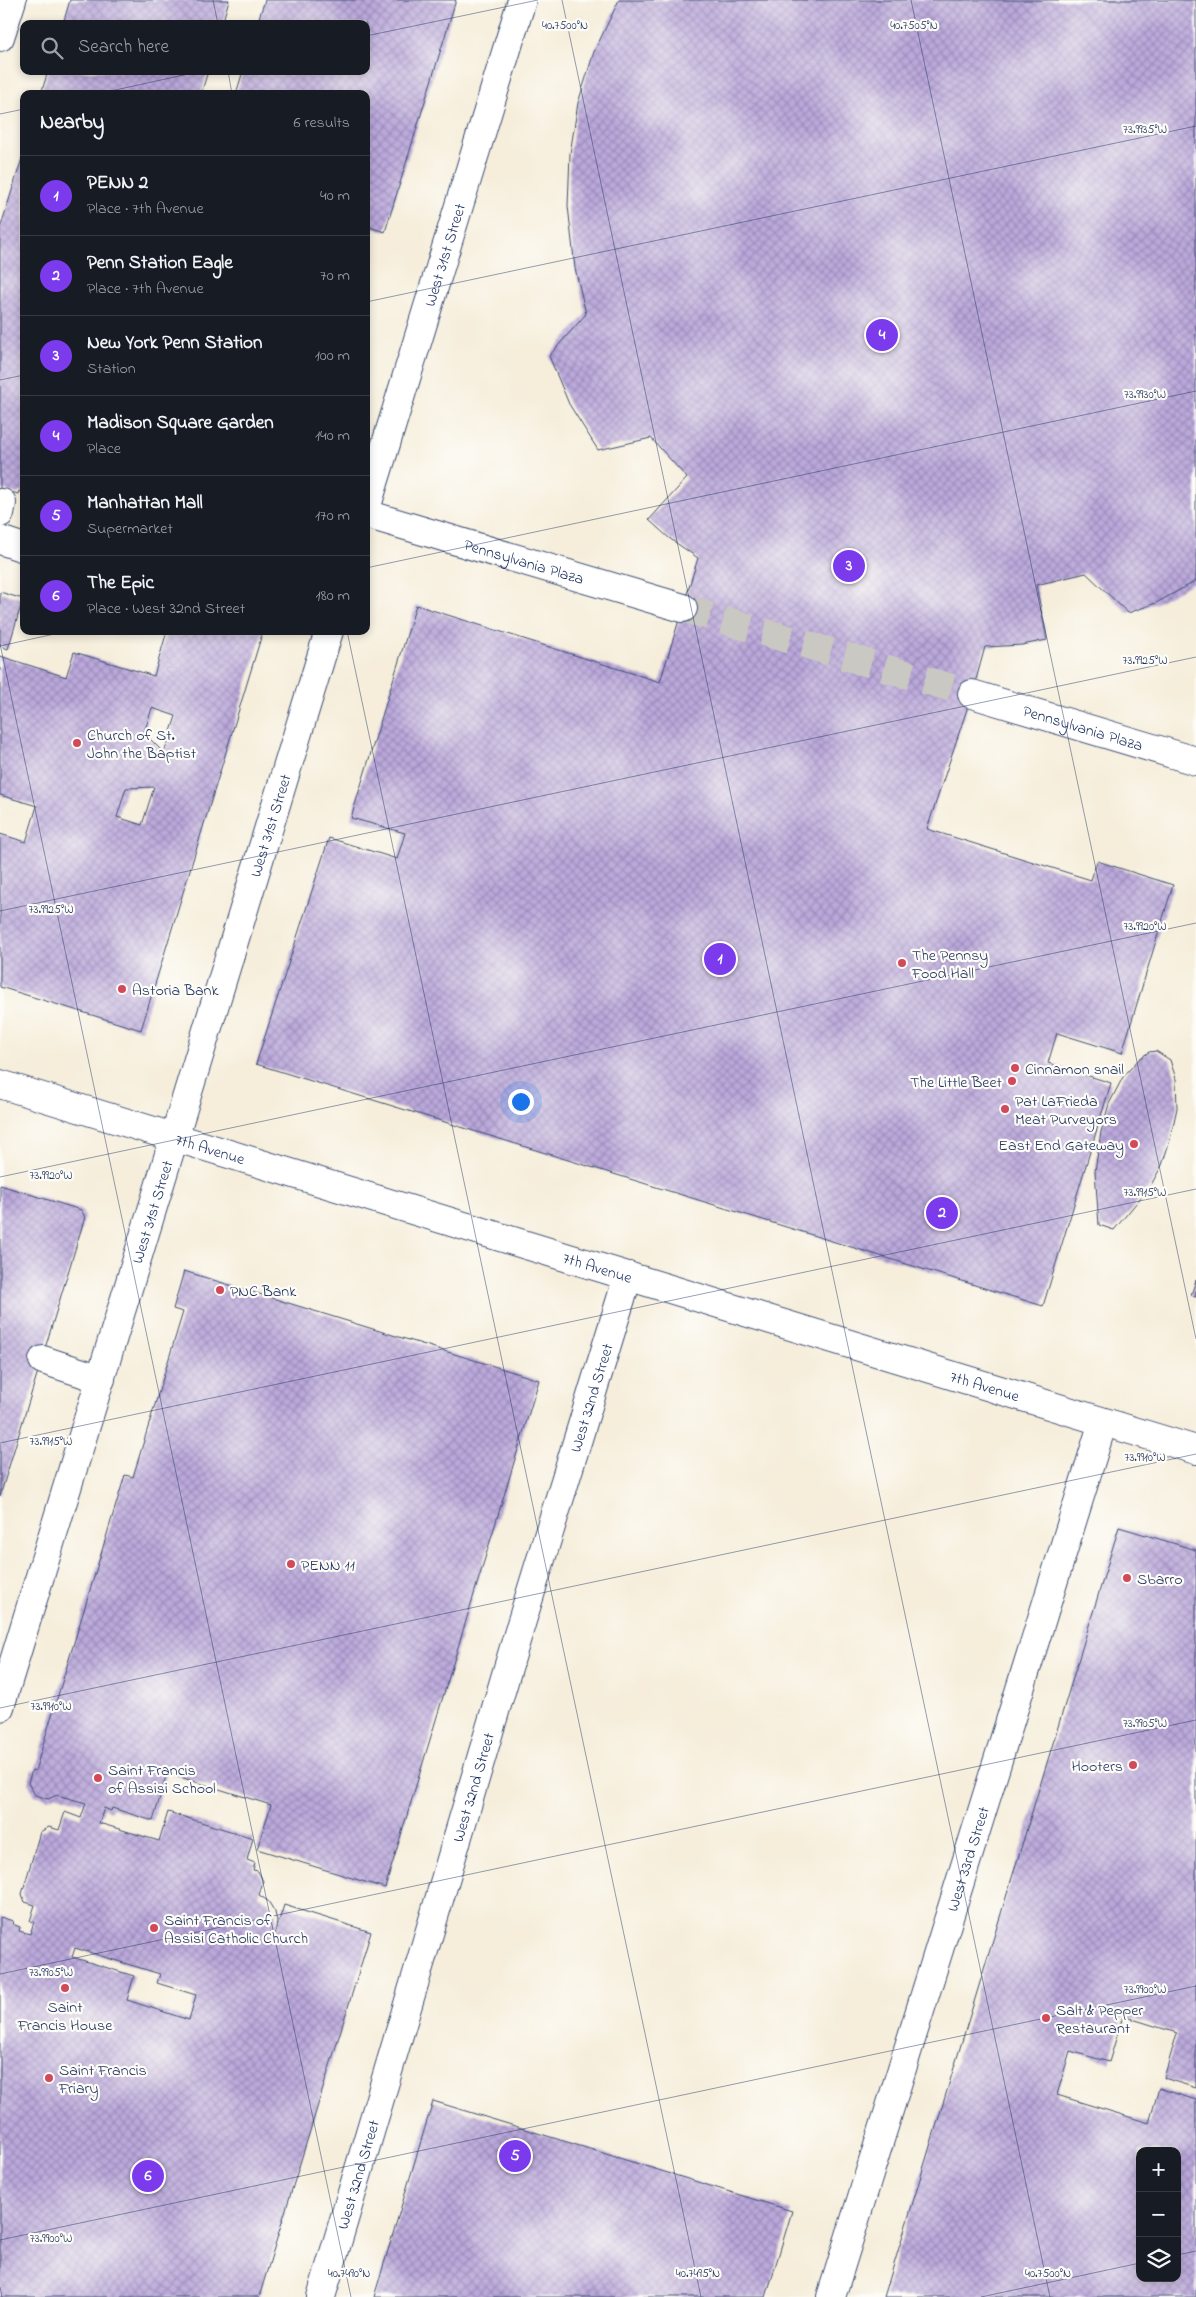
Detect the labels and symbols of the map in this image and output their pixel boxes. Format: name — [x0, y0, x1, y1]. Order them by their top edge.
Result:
text: 40.7500°N — [542, 17, 588, 35]
text: 40.7505°N — [890, 17, 938, 35]
text: 73.9935°W — [1123, 121, 1167, 139]
street label: West 31st Street — [419, 200, 473, 310]
pin: 4 — [866, 316, 898, 354]
text: 73.9930°W — [1124, 386, 1166, 404]
street label: Pennsylvania Plaza — [461, 534, 587, 592]
pin: 3 — [833, 547, 865, 585]
text: 73.9925°W — [1123, 652, 1167, 670]
street label: Pennsylvania Plaza — [1020, 700, 1146, 758]
place label: Church of St. John the Baptist — [87, 724, 197, 766]
marker: Church of St. John the Baptist — [71, 737, 83, 749]
street label: West 31st Street — [244, 771, 299, 880]
text: 73.9925°W — [29, 901, 73, 919]
text: 73.9920°W — [1123, 918, 1167, 936]
pin: 1 — [704, 940, 736, 978]
place label: The Pennsy Food Hall — [911, 944, 988, 986]
marker: The Pennsy Food Hall — [896, 957, 908, 969]
place label: Astoria Bank — [132, 979, 219, 1003]
marker: Astoria Bank — [116, 983, 128, 995]
place label: Cinnamon snail — [1025, 1058, 1124, 1082]
marker: Cinnamon snail — [1009, 1062, 1021, 1074]
place label: The Little Beet — [910, 1071, 1003, 1095]
marker: The Little Beet — [1006, 1075, 1018, 1087]
your location — [508, 1089, 534, 1115]
place label: Pat LaFrieda Meat Purveyors — [1015, 1090, 1117, 1132]
marker: Pat LaFrieda Meat Purveyors — [999, 1103, 1011, 1115]
street label: 7th Avenue — [172, 1128, 248, 1172]
place label: East End Gateway — [998, 1134, 1124, 1158]
marker: East End Gateway — [1128, 1138, 1140, 1150]
street label: West 31st Street — [126, 1157, 181, 1267]
text: 73.9920°W — [29, 1167, 73, 1185]
text: 73.9915°W — [1124, 1184, 1166, 1202]
pin: 2 — [926, 1194, 958, 1232]
street label: 7th Avenue — [559, 1247, 636, 1291]
place label: PNC Bank — [230, 1280, 297, 1304]
marker: PNC Bank — [214, 1284, 226, 1296]
street label: West 32nd Street — [564, 1340, 621, 1456]
street label: 7th Avenue — [947, 1365, 1023, 1409]
text: 73.9915°W — [30, 1433, 72, 1451]
text: 73.9910°W — [1124, 1449, 1166, 1467]
place label: PENN 11 — [301, 1554, 355, 1578]
marker: PENN 11 — [285, 1558, 297, 1570]
place label: Sbarro — [1137, 1568, 1183, 1592]
marker: Sbarro — [1121, 1572, 1133, 1584]
text: 73.9910°W — [30, 1698, 72, 1716]
text: 73.9905°W — [1123, 1715, 1167, 1733]
street label: West 32nd Street — [447, 1729, 502, 1845]
place label: Hooters — [1071, 1755, 1123, 1779]
place label: Saint Francis of Assisi School — [108, 1759, 216, 1801]
marker: Hooters — [1127, 1759, 1139, 1771]
marker: Saint Francis of Assisi School — [92, 1772, 104, 1784]
street label: West 33rd Street — [942, 1803, 997, 1915]
place label: Saint Francis of Assisi Catholic Church — [164, 1909, 308, 1951]
marker: Saint Francis of Assisi Catholic Church — [148, 1922, 160, 1934]
text: 73.9905°W — [29, 1964, 73, 1982]
text: 73.9900°W — [1124, 1981, 1166, 1999]
marker: Saint Francis House — [59, 1982, 71, 1994]
place label: Saint Francis House — [17, 1996, 113, 2038]
place label: Salt & Pepper Restaurant — [1056, 1999, 1143, 2041]
marker: Salt & Pepper Restaurant — [1040, 2012, 1052, 2024]
place label: Saint Francis Friary — [58, 2059, 147, 2101]
marker: Saint Francis Friary — [43, 2072, 55, 2084]
street label: West 32nd Street — [332, 2117, 387, 2232]
pin: 5 — [499, 2137, 531, 2175]
pin: 6 — [132, 2157, 164, 2195]
text: 73.9900°W — [30, 2230, 72, 2248]
text: 40.7490°N — [328, 2265, 370, 2283]
text: 40.7495°N — [676, 2265, 720, 2283]
text: 40.7500°N — [1025, 2265, 1071, 2283]

